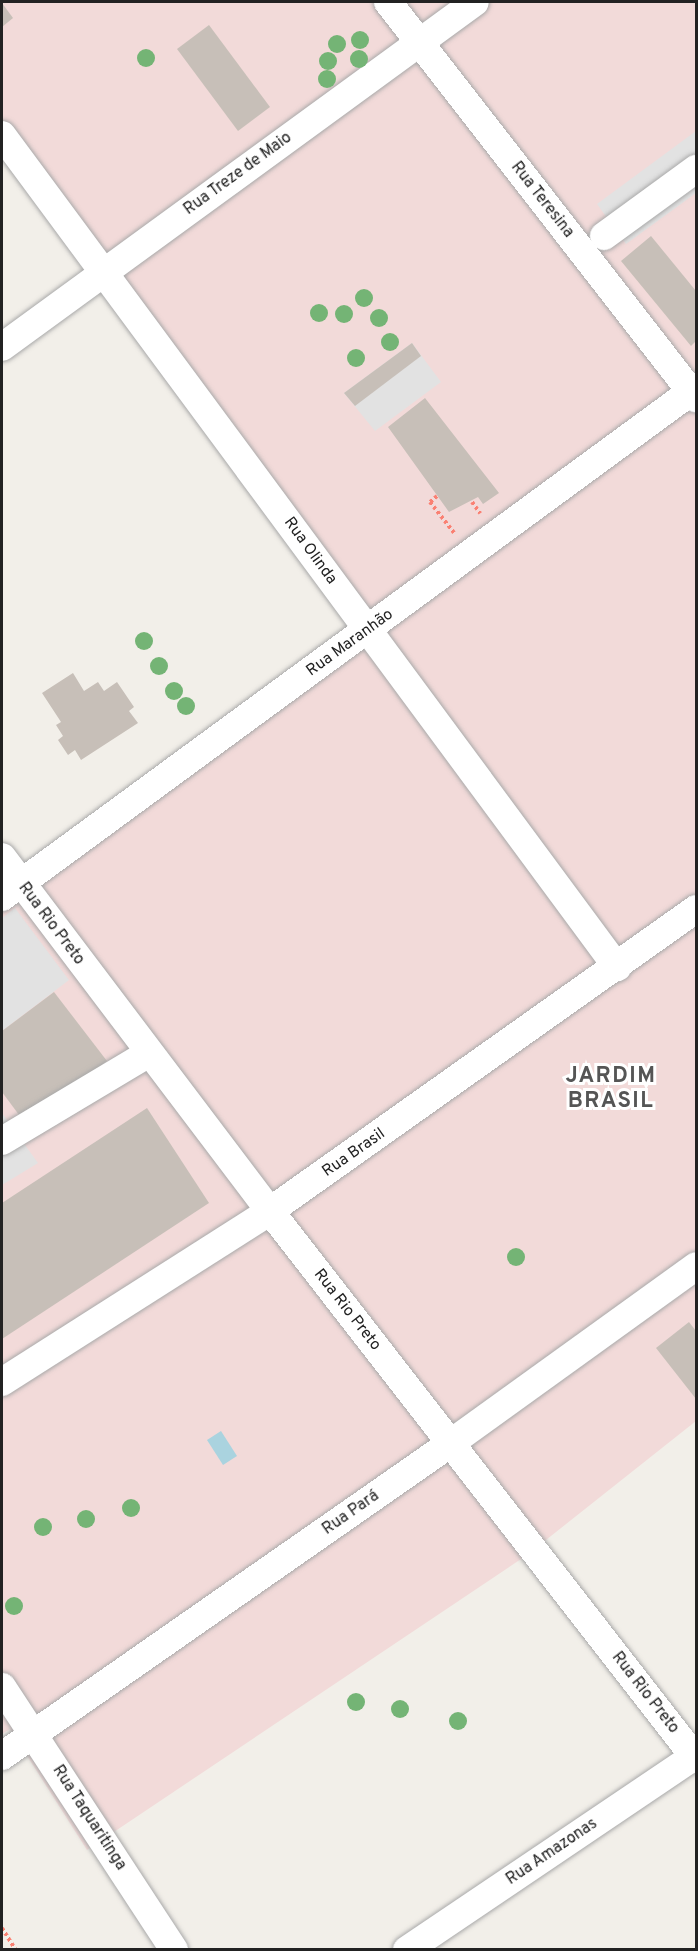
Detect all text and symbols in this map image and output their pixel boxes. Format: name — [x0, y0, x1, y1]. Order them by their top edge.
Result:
street label: Rua Treze de Maio — [180, 128, 296, 220]
street label: Rua Teresina — [506, 158, 578, 242]
street label: Rua Olinda — [279, 514, 341, 588]
street label: Rua Maranhão — [303, 605, 397, 681]
street label: Rua Rio Preto — [14, 879, 88, 969]
district label: JARDIM BRASIL — [565, 1063, 657, 1114]
street label: Rua Brasil — [319, 1124, 389, 1182]
street label: Rua Rio Preto — [309, 1265, 385, 1355]
street label: Rua Pará — [319, 1487, 383, 1539]
street label: Rua Rio Preto — [607, 1648, 683, 1738]
street label: Rua Taquaritinga — [48, 1762, 130, 1874]
street label: Rua Amazonas — [503, 1814, 601, 1890]

